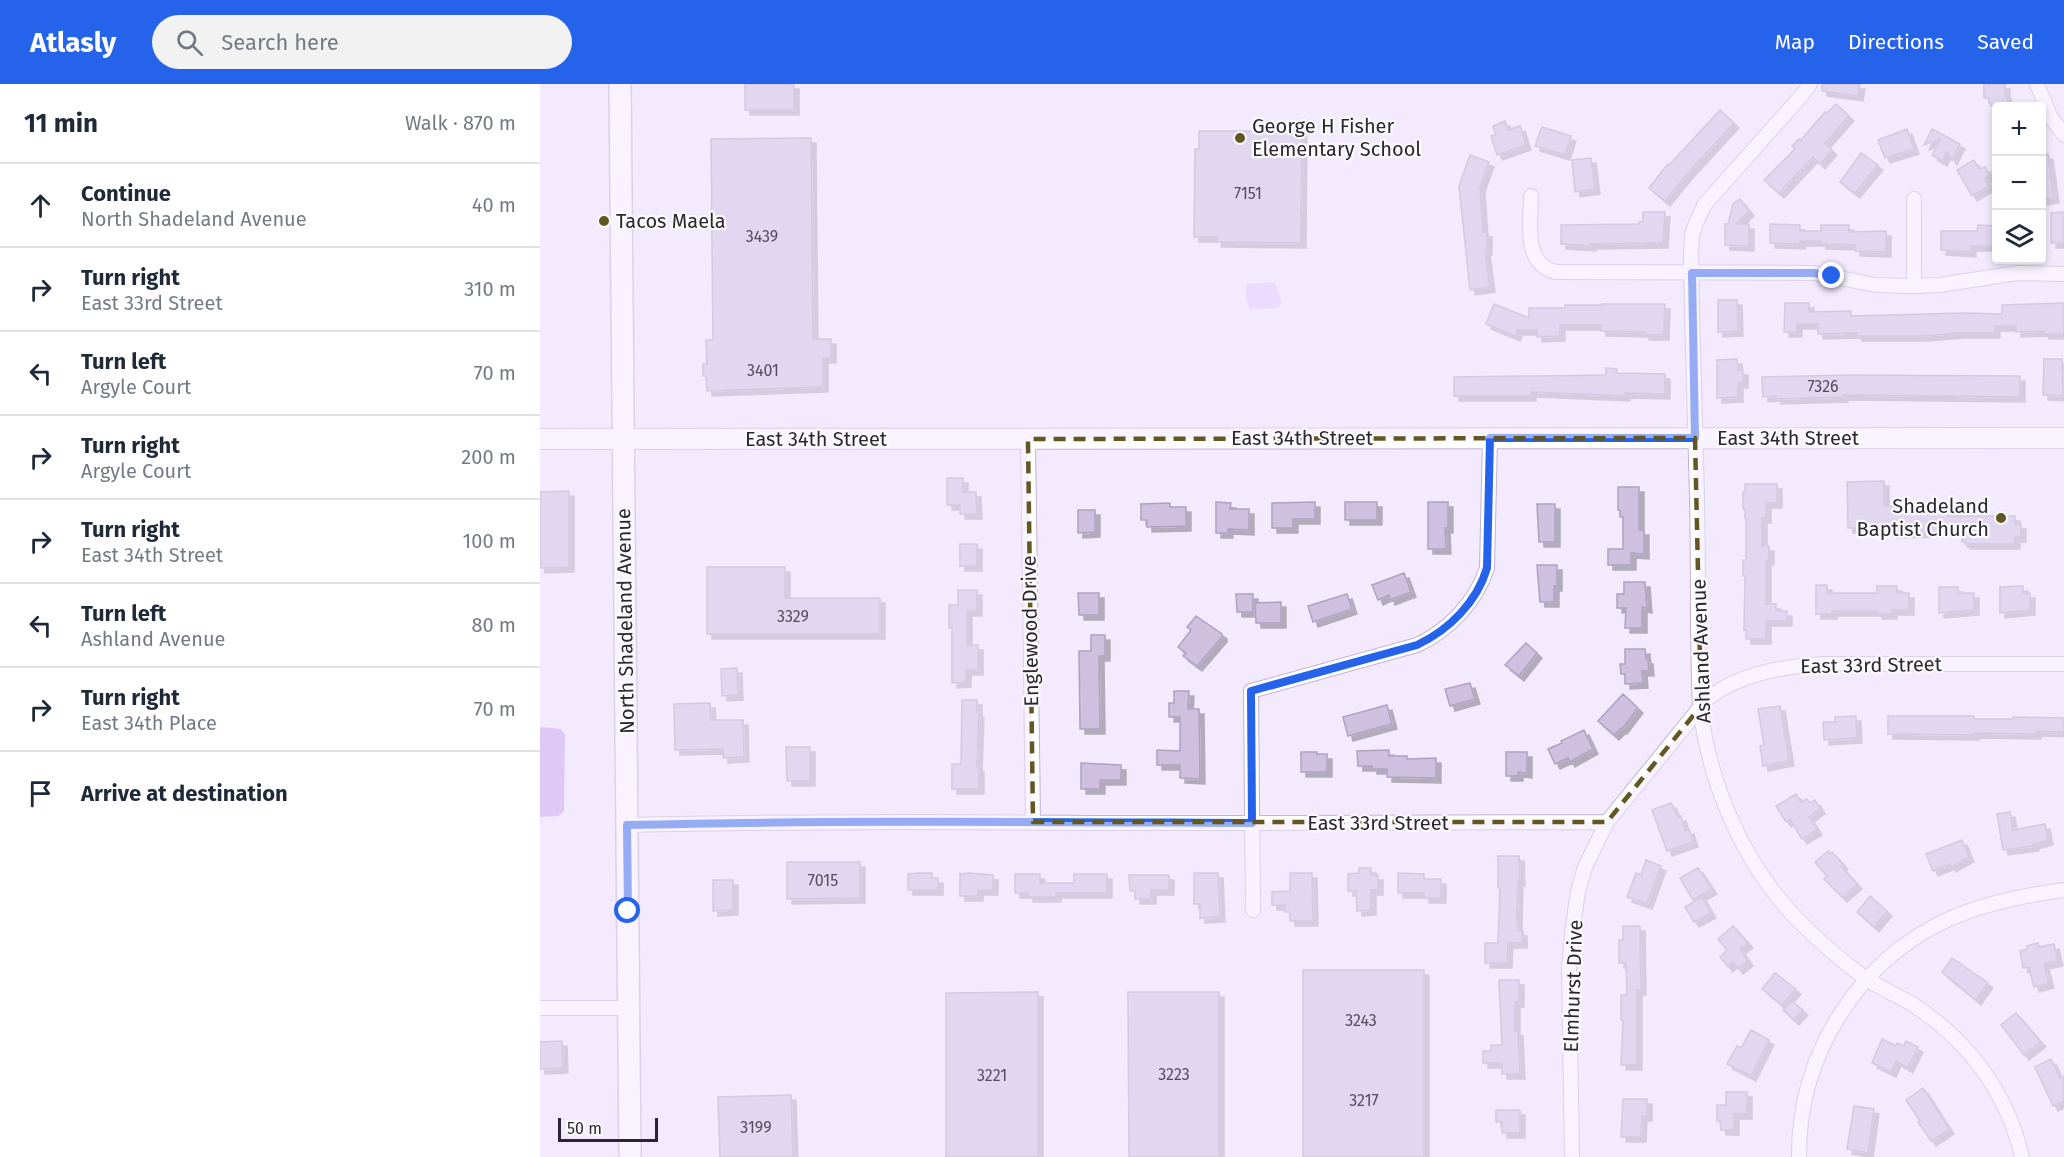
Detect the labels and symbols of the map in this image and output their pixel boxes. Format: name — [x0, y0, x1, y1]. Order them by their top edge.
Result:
place label: George H Fisher Elementary School — [1252, 114, 1421, 161]
marker: George H Fisher Elementary School — [1233, 131, 1247, 145]
house number: 7151 — [1234, 184, 1262, 203]
place label: Tacos Maela — [616, 209, 726, 233]
marker: Tacos Maela — [597, 214, 611, 228]
house number: 3439 — [746, 227, 778, 246]
route end — [1818, 262, 1844, 288]
house number: 3401 — [747, 361, 779, 380]
house number: 7326 — [1807, 377, 1839, 396]
street label: East 34th Street — [1231, 426, 1374, 450]
street label: East 34th Street — [1717, 426, 1860, 450]
street label: East 34th Street — [745, 427, 888, 451]
place label: Shadeland Baptist Church — [1857, 494, 1989, 541]
street label: North Shadeland Avenue — [611, 508, 639, 734]
marker: Shadeland Baptist Church — [1994, 511, 2008, 525]
street label: Englewood Drive — [1017, 555, 1043, 707]
street label: Ashland Avenue — [1686, 578, 1716, 724]
house number: 3329 — [777, 607, 809, 626]
street label: East 33rd Street — [1800, 652, 1943, 678]
street label: East 33rd Street — [1307, 811, 1450, 835]
house number: 7015 — [808, 871, 838, 890]
route start — [614, 897, 640, 923]
street label: Elmhurst Drive — [1559, 919, 1587, 1053]
house number: 3243 — [1345, 1011, 1377, 1030]
house number: 3223 — [1158, 1065, 1190, 1084]
house number: 3221 — [977, 1066, 1007, 1085]
house number: 3217 — [1349, 1091, 1379, 1110]
scale bar — [558, 1115, 658, 1142]
house number: 3199 — [740, 1118, 772, 1137]

